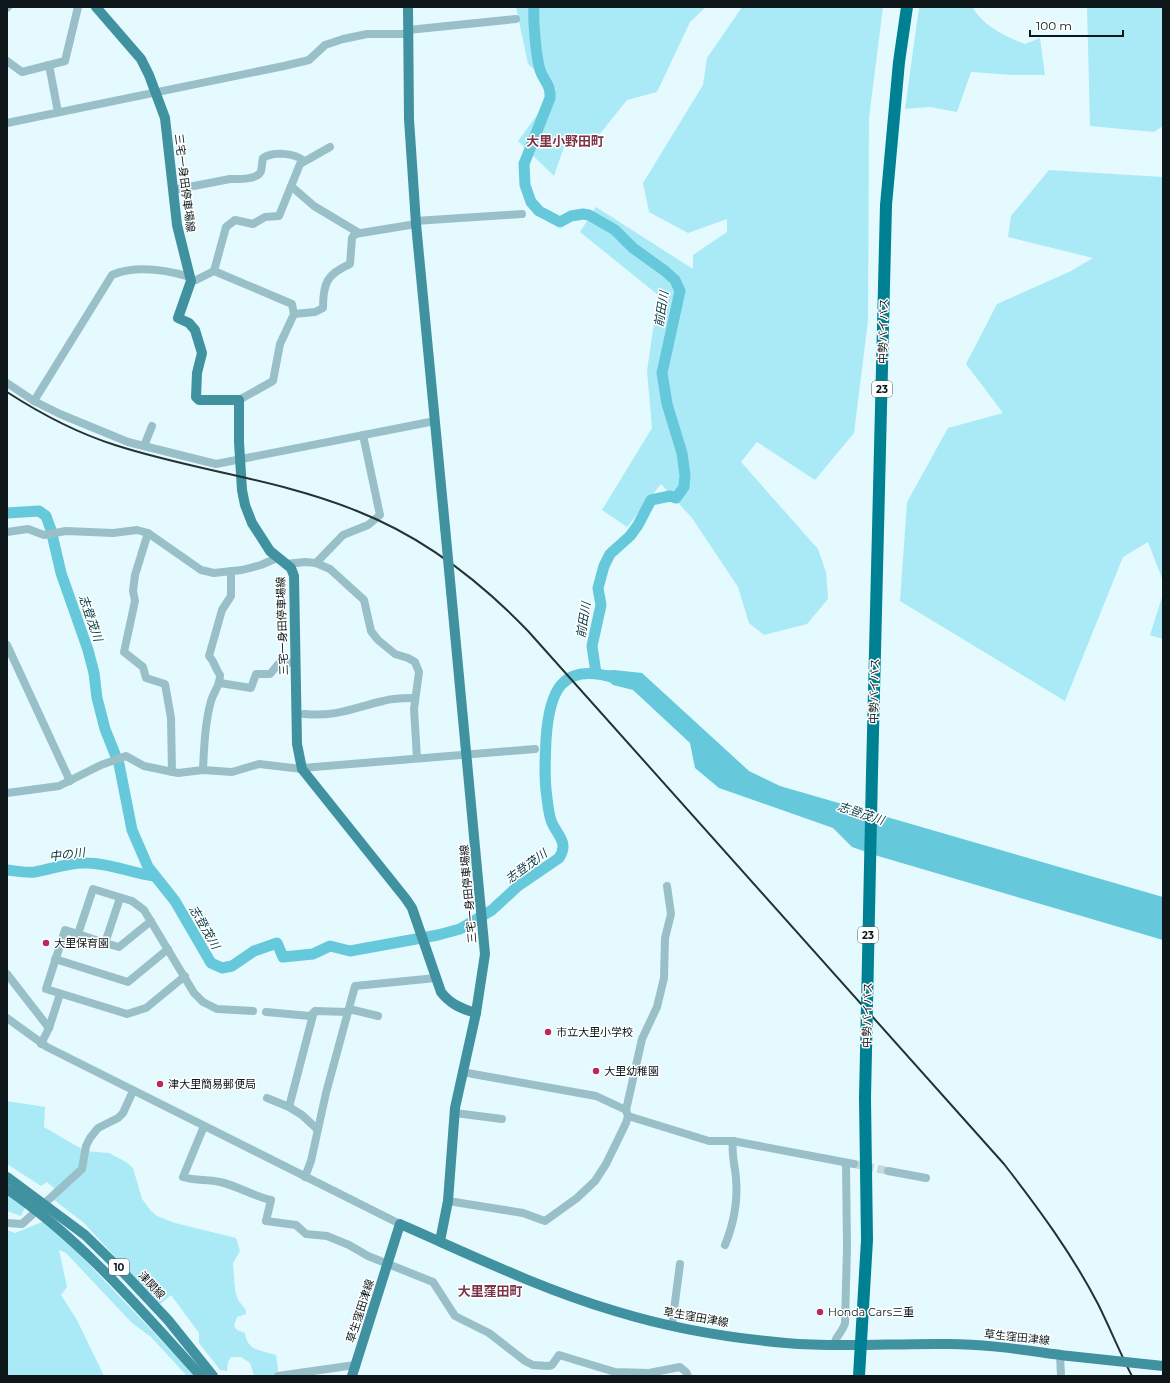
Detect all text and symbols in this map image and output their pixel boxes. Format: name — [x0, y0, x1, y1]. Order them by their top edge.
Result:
scale bar — [1030, 12, 1123, 38]
text: 100 m — [1036, 18, 1072, 33]
street label: 三宅一身田停車場線 — [172, 133, 198, 233]
district label: 大里小野田町 — [526, 133, 604, 149]
water label: 前田川 — [651, 288, 672, 328]
street label: 中勢バイパス — [875, 298, 891, 364]
road number: 23 — [872, 381, 892, 397]
street label: 三宅一身田停車場線 — [273, 576, 291, 676]
water label: 志登茂川 — [76, 593, 107, 645]
water label: 前田川 — [573, 599, 594, 639]
street label: 中勢バイパス — [866, 658, 882, 724]
water label: 志登茂川 — [836, 798, 888, 828]
water label: 中の川 — [48, 844, 88, 864]
street label: 三宅一身田停車場線 — [457, 844, 479, 944]
water label: 志登茂川 — [502, 845, 551, 886]
water label: 志登茂川 — [187, 902, 224, 953]
road number: 23 — [858, 927, 878, 943]
place label: 大里保育園 — [54, 936, 109, 950]
marker: 大里保育園 — [41, 938, 51, 948]
street label: 中勢バイパス — [859, 982, 875, 1048]
place label: 市立大里小学校 — [556, 1025, 633, 1039]
marker: 市立大里小学校 — [543, 1027, 553, 1037]
place label: 大里幼稚園 — [604, 1064, 659, 1078]
marker: 大里幼稚園 — [591, 1066, 601, 1076]
place label: 津大里簡易郵便局 — [168, 1077, 256, 1091]
marker: 津大里簡易郵便局 — [155, 1079, 165, 1089]
road number: 10 — [109, 1259, 129, 1275]
street label: 津関線 — [136, 1268, 168, 1302]
street label: 草生窪田津線 — [343, 1277, 377, 1345]
district label: 大里窪田町 — [457, 1283, 523, 1299]
street label: 草生窪田津線 — [662, 1304, 730, 1330]
place label: Honda Cars三重 — [828, 1305, 914, 1319]
marker: Honda Cars三重 — [815, 1307, 825, 1317]
street label: 草生窪田津線 — [983, 1327, 1051, 1347]

